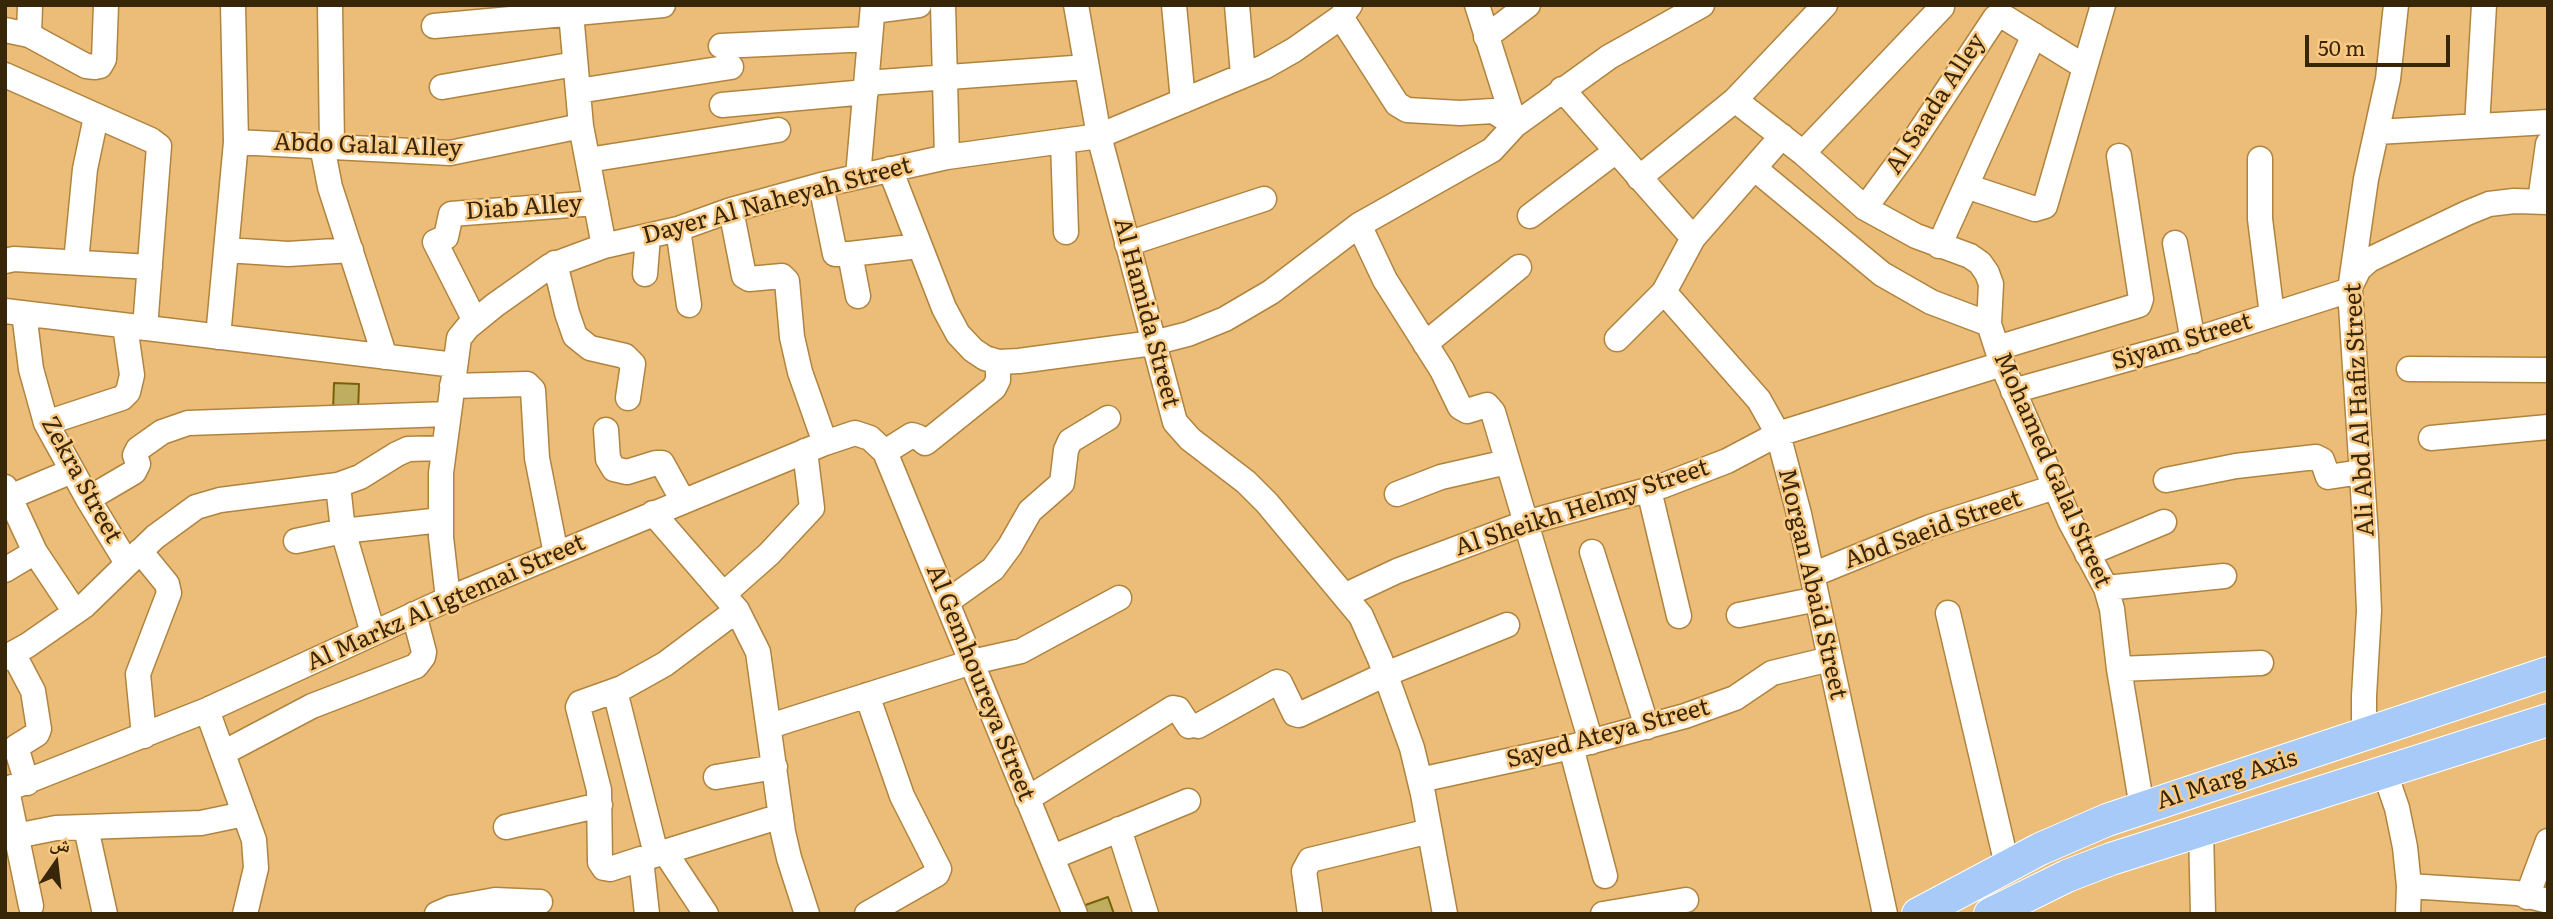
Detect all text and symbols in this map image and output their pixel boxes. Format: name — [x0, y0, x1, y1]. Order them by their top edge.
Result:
scale bar — [2308, 21, 2453, 65]
street label: Al Saada Alley — [1880, 28, 1992, 180]
text: 50 m — [2318, 31, 2365, 62]
street label: Abdo Galal Alley — [273, 128, 463, 164]
street label: Dayer Al Naheyah Street — [639, 151, 915, 251]
street label: Diab Alley — [464, 190, 584, 226]
street label: Al Hamida Street — [1107, 215, 1185, 411]
street label: Ali Abd Al Hafiz Street — [2339, 283, 2381, 537]
street label: Siyam Street — [2109, 307, 2255, 377]
street label: Mohamed Galal Street — [1987, 348, 2117, 592]
street label: Zekra Street — [34, 412, 128, 548]
street label: Al Sheikh Helmy Street — [1451, 453, 1713, 563]
street label: Morgan Abaid Street — [1771, 466, 1853, 702]
street label: Abd Saeid Street — [1840, 485, 2026, 575]
street label: Al Markz Al Igtemai Street — [302, 528, 590, 678]
street label: Al Gemhoureya Street — [919, 561, 1041, 805]
street label: Sayed Ateya Street — [1503, 693, 1713, 775]
street label: Al Marg Axis — [2153, 744, 2301, 816]
text: ش — [48, 827, 74, 859]
north arrow — [21, 828, 91, 898]

